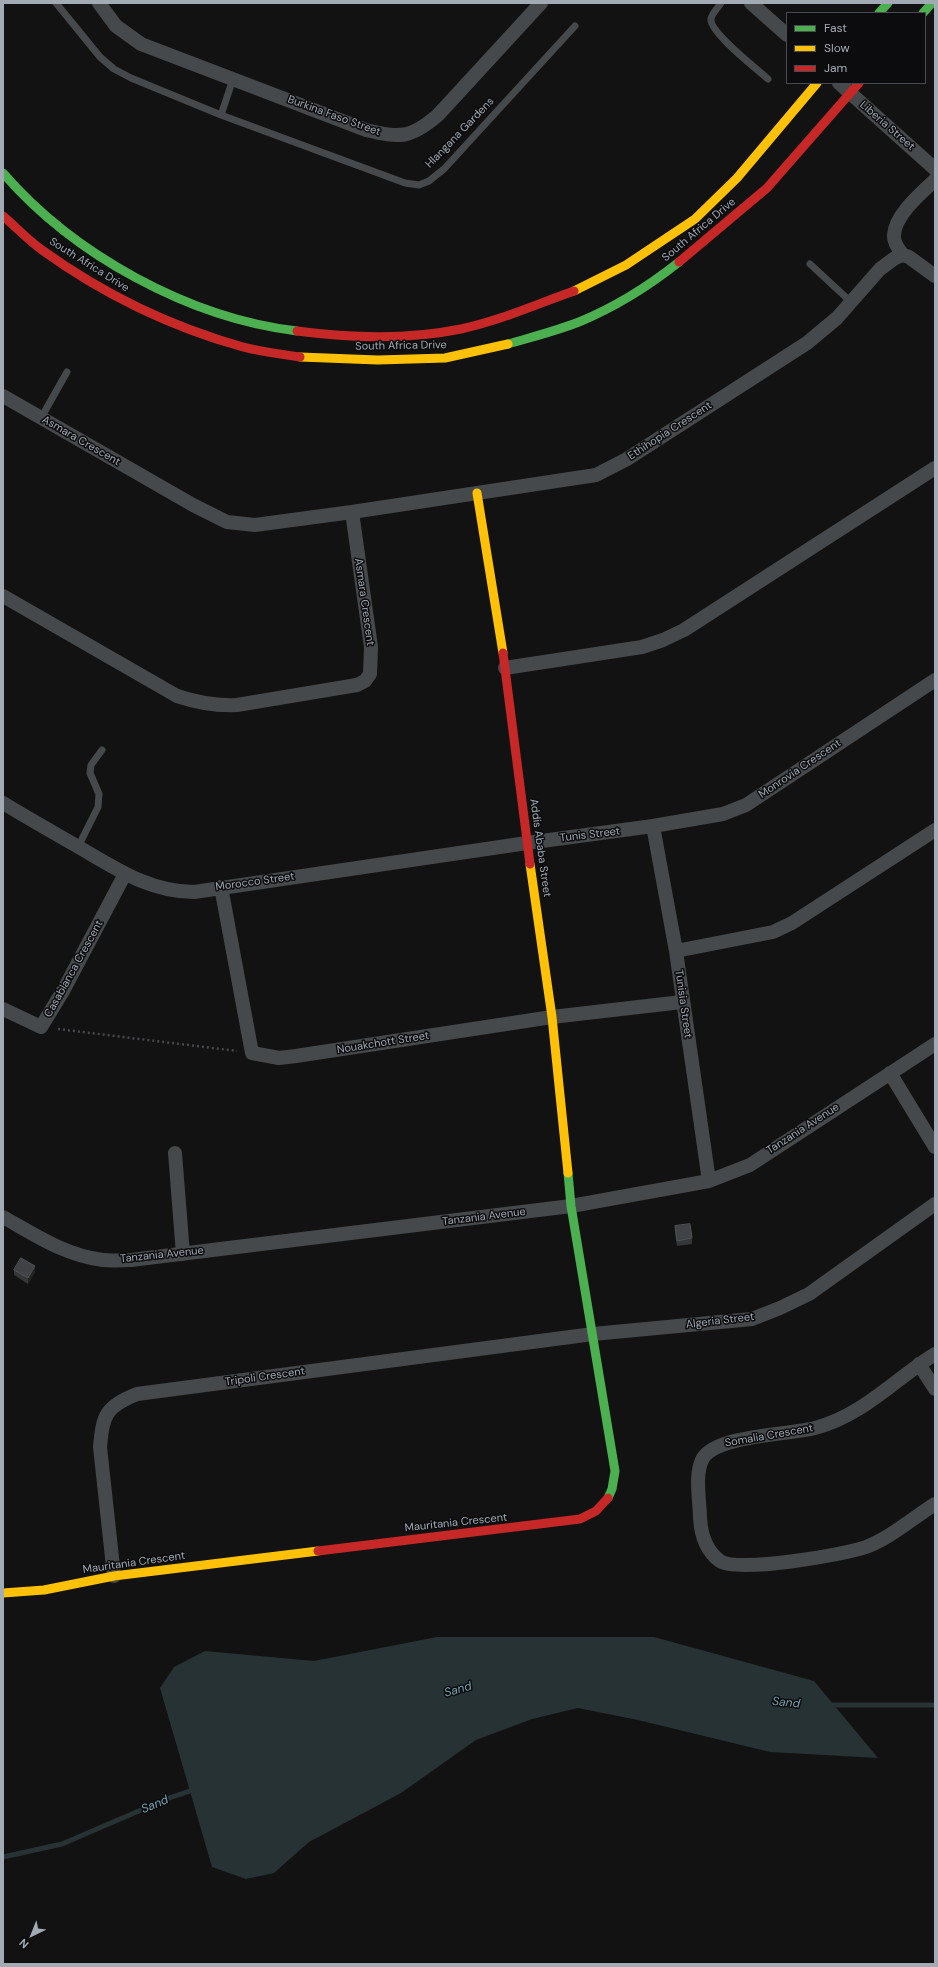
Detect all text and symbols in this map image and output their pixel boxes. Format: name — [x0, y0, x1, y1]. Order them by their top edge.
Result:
legend — [786, 12, 926, 84]
text: Fast — [824, 20, 847, 36]
text: Slow — [824, 40, 850, 56]
text: Jam — [824, 60, 847, 76]
street label: Burkina Faso Street — [286, 93, 382, 139]
street label: Hlangana Gardens — [423, 95, 497, 171]
street label: Liberia Street — [857, 99, 917, 153]
street label: South Africa Drive — [660, 196, 738, 264]
street label: South Africa Drive — [47, 235, 131, 295]
street label: South Africa Drive — [355, 339, 447, 353]
street label: Ethihopia Crescent — [626, 399, 714, 463]
street label: Asmara Crescent — [39, 413, 123, 469]
street label: Asmara Crescent — [351, 557, 377, 647]
street label: Monrovia Crescent — [756, 737, 844, 801]
street label: Addis Ababa Street — [527, 798, 553, 898]
street label: Tunis Street — [559, 825, 621, 845]
street label: Morocco Street — [215, 870, 295, 894]
street label: Casablanca Crescent — [42, 918, 106, 1020]
street label: Tunisia Street — [672, 969, 694, 1039]
street label: Nouakchott Street — [336, 1029, 430, 1057]
street label: Tanzania Avenue — [764, 1101, 842, 1157]
street label: Tanzania Avenue — [442, 1205, 526, 1229]
street label: Tanzania Avenue — [120, 1244, 204, 1266]
street label: Algeria Street — [685, 1310, 755, 1332]
street label: Tripoli Crescent — [224, 1365, 306, 1389]
street label: Somalia Crescent — [724, 1422, 814, 1450]
street label: Mauritania Crescent — [404, 1511, 508, 1535]
street label: Mauritania Crescent — [82, 1549, 186, 1577]
water label: Sand — [443, 1679, 473, 1701]
water label: Sand — [771, 1694, 801, 1712]
water label: Sand — [139, 1793, 171, 1817]
north arrow — [12, 1915, 52, 1955]
text: N — [16, 1936, 32, 1952]

